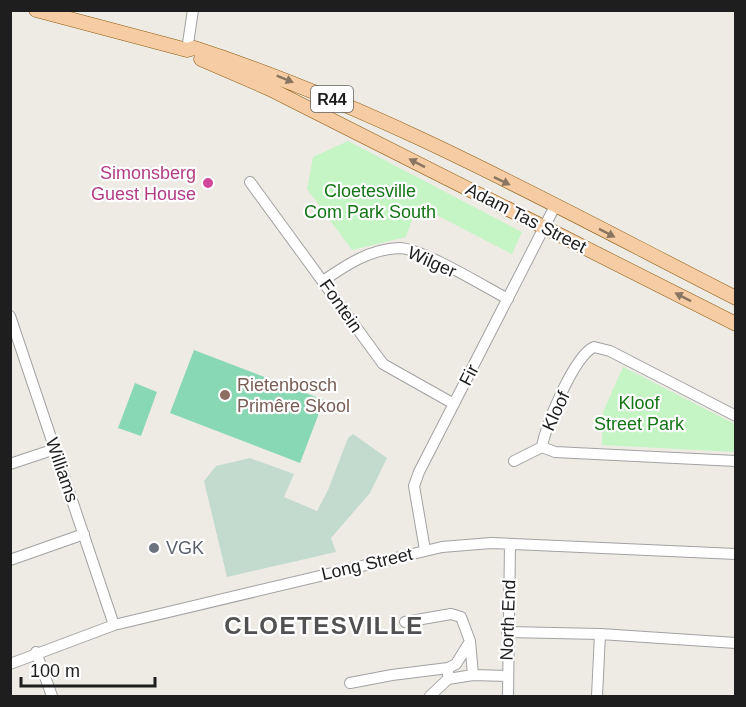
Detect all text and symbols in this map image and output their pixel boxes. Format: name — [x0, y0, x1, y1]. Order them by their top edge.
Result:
one-way arrow — [276, 75, 294, 84]
road number: R44 — [311, 86, 353, 112]
one-way arrow — [409, 158, 426, 167]
place label: Simonsberg Guest House — [91, 163, 196, 204]
marker: Simonsberg Guest House — [201, 176, 215, 190]
one-way arrow — [494, 176, 511, 185]
street label: Adam Tas Street — [462, 179, 590, 257]
park label: Cloetesville Com Park South — [304, 181, 436, 222]
one-way arrow — [598, 228, 615, 238]
street label: Wilger — [405, 242, 459, 282]
street label: Fontein — [316, 276, 366, 336]
one-way arrow — [675, 293, 692, 302]
street label: Fir — [455, 361, 483, 389]
place label: Rietenbosch Primêre Skool — [237, 375, 350, 416]
street label: Kloof — [538, 387, 574, 434]
marker: Rietenbosch Primêre Skool — [218, 388, 232, 402]
park label: Kloof Street Park — [594, 393, 685, 434]
street label: Williams — [42, 435, 82, 505]
place label: VGK — [166, 538, 204, 558]
marker: VGK — [147, 541, 161, 555]
street label: Long Street — [319, 544, 415, 584]
street label: North End — [497, 579, 519, 661]
district label: CLOETESVILLE — [224, 612, 424, 639]
scale bar — [21, 650, 154, 688]
text: 100 m — [30, 661, 80, 681]

